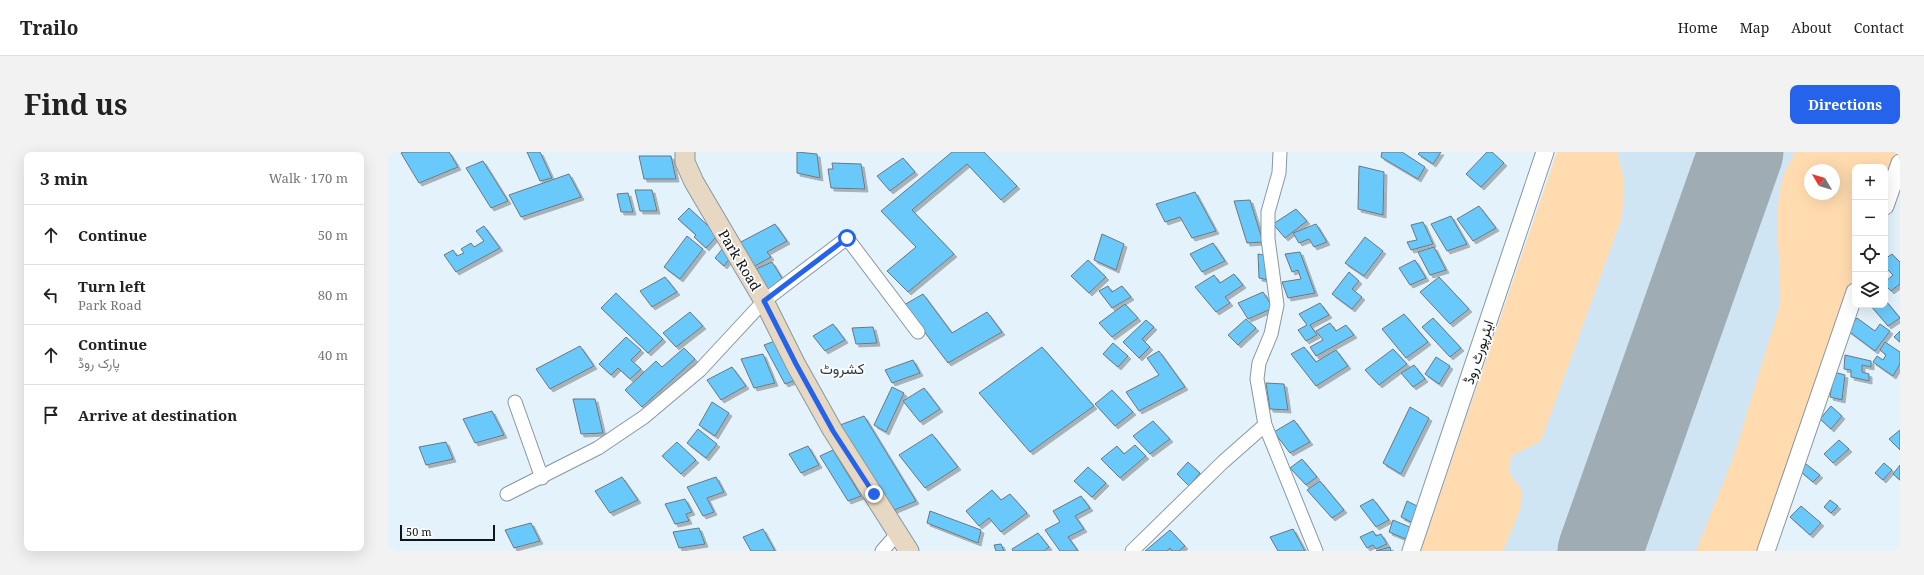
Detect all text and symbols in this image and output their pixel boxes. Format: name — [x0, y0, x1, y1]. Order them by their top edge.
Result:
text: Trailo — [20, 15, 78, 41]
text: Home — [1678, 18, 1718, 37]
text: Map — [1740, 18, 1769, 37]
text: About — [1791, 18, 1832, 37]
text: Contact — [1854, 18, 1904, 37]
text: Find us — [24, 85, 128, 123]
button: Directions — [1790, 85, 1900, 124]
north arrow — [1804, 164, 1840, 200]
map controls — [1852, 164, 1888, 308]
button: + — [1852, 164, 1888, 200]
text: 3 min — [40, 167, 88, 190]
text: Walk · 170 m — [269, 169, 348, 187]
button: − — [1852, 200, 1888, 236]
icon: ahead — [40, 224, 62, 246]
text: Continue — [78, 225, 147, 245]
text: 50 m — [318, 226, 348, 244]
street label: Park Road — [714, 226, 766, 295]
route start — [838, 229, 856, 247]
button: locate — [1852, 236, 1888, 272]
button: layers — [1852, 272, 1888, 308]
text: Turn left — [78, 276, 146, 296]
icon: left — [40, 284, 62, 306]
text: 80 m — [318, 286, 348, 304]
text: Park Road — [78, 296, 142, 314]
street label: ایئرپورٹ روڈ — [1459, 317, 1498, 387]
text: Continue — [78, 334, 147, 354]
icon: ahead — [40, 344, 62, 366]
text: 40 m — [318, 346, 348, 364]
text: پارک روڈ — [78, 354, 120, 372]
district label: کشروٹ — [820, 358, 865, 378]
icon: arrive — [40, 404, 62, 426]
text: Arrive at destination — [78, 405, 237, 425]
route end — [865, 485, 883, 503]
scale bar — [400, 523, 495, 542]
text: 50 m — [406, 524, 432, 539]

